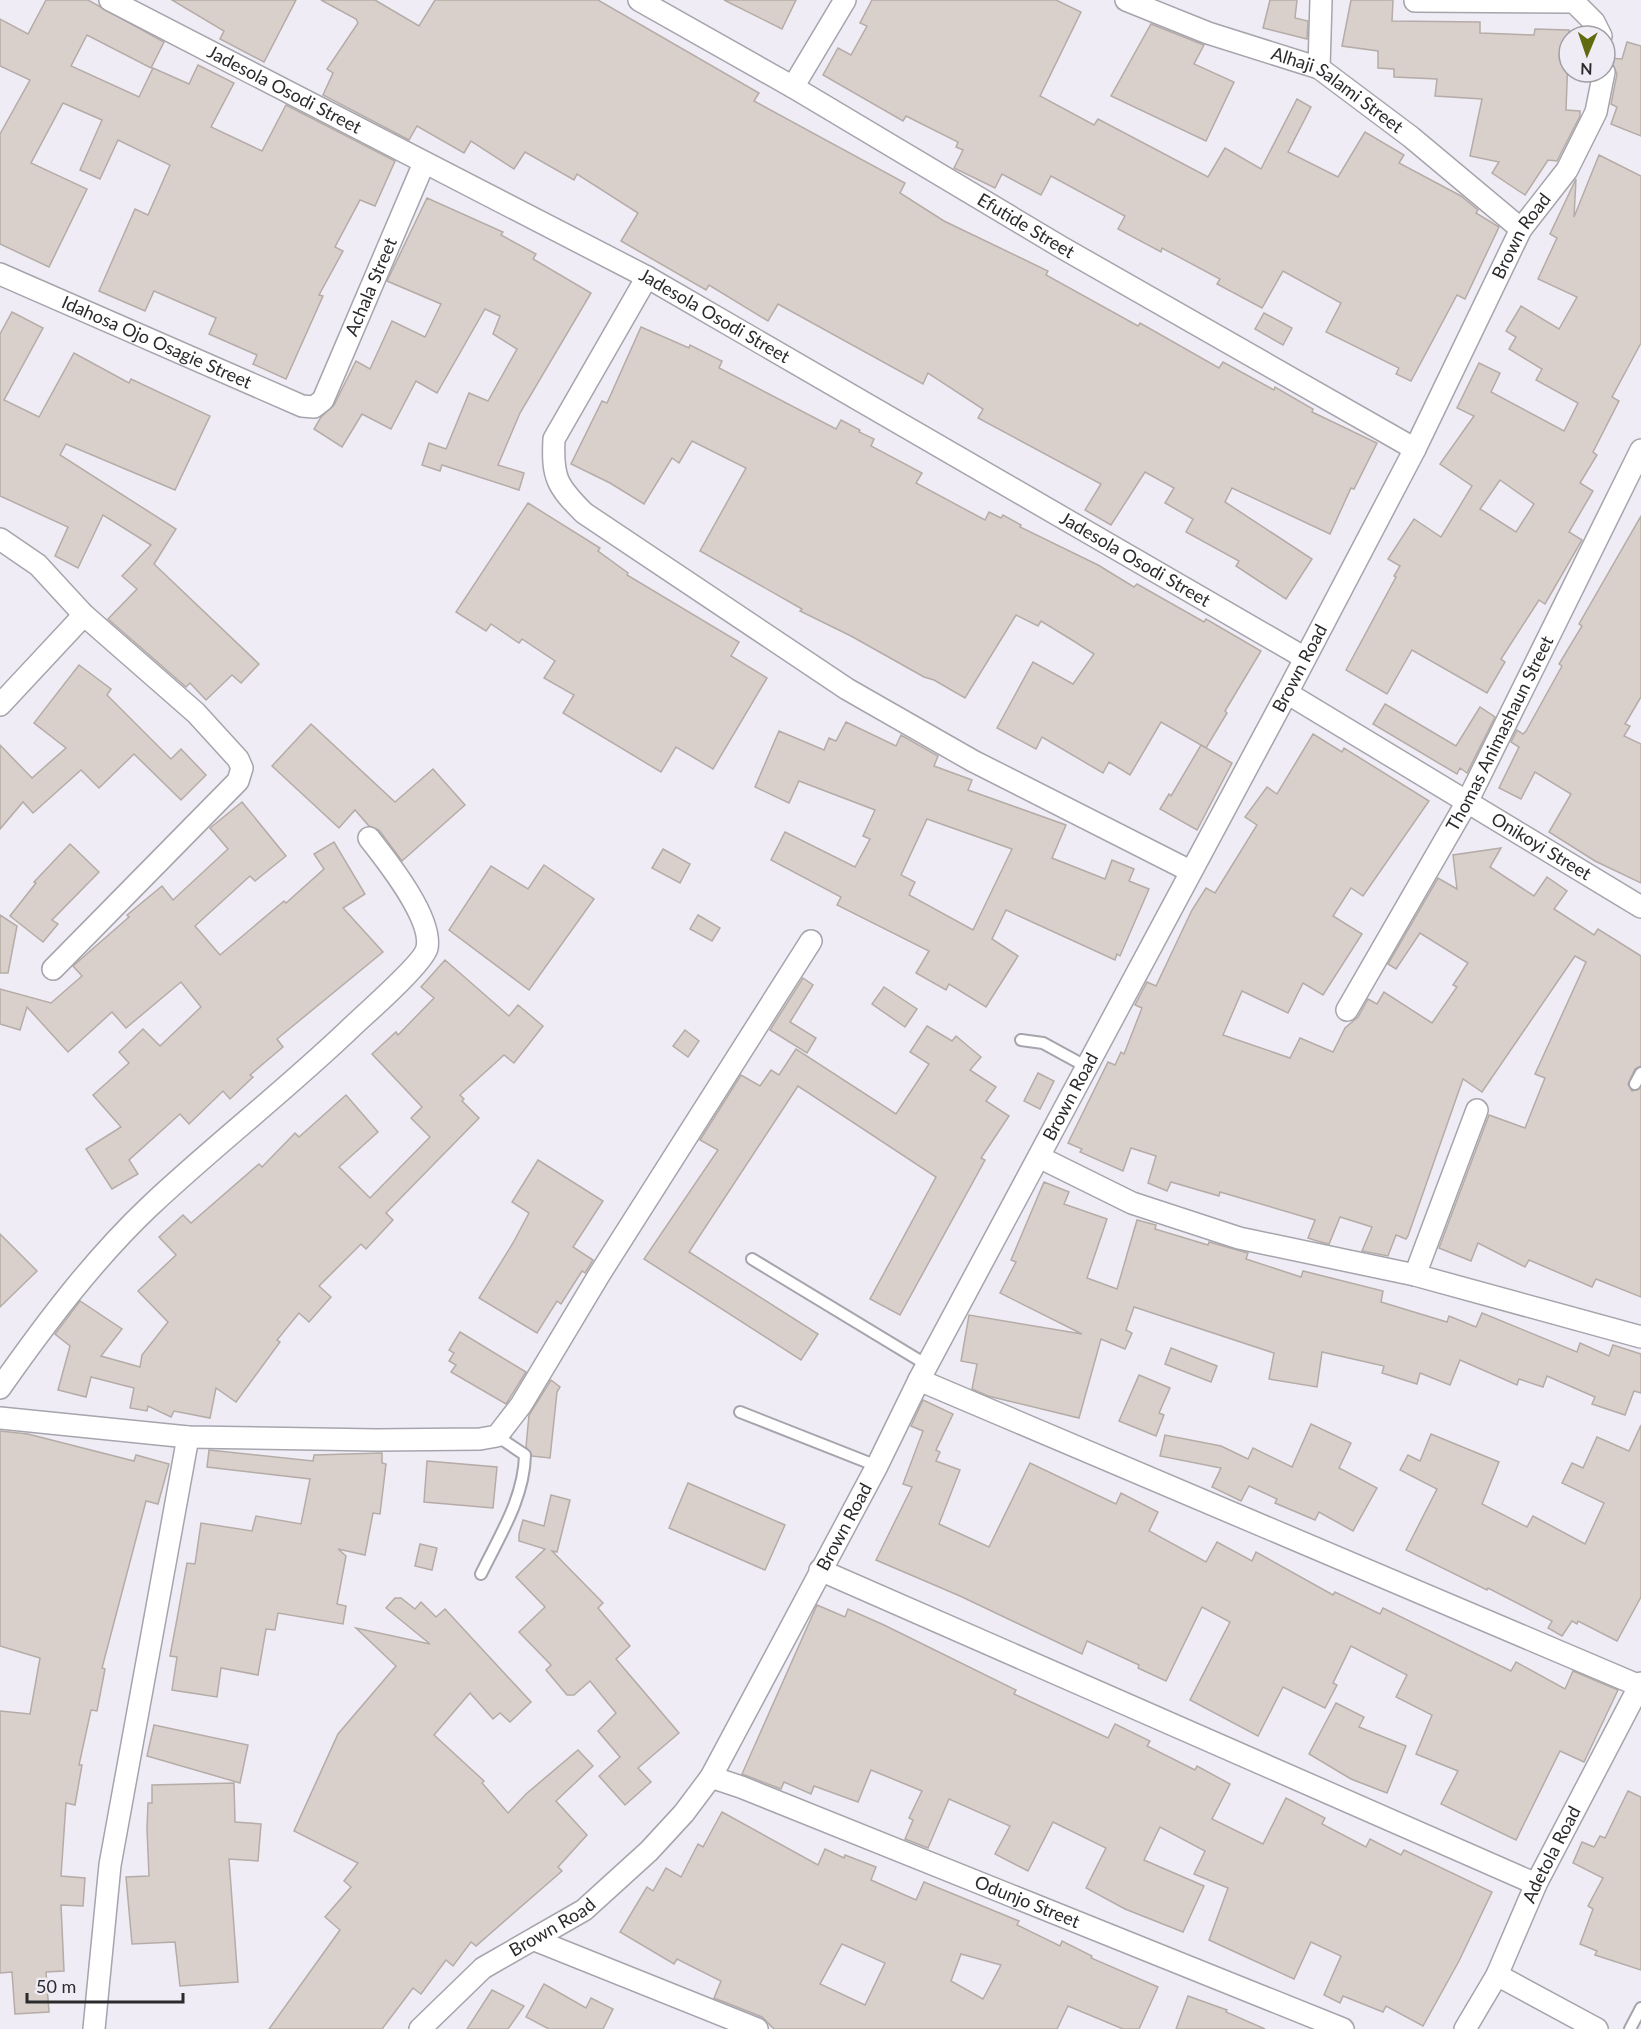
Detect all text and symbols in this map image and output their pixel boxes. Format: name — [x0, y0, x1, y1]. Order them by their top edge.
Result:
north arrow — [1557, 24, 1617, 84]
street label: Jadesola Osodi Street — [204, 40, 366, 138]
street label: Alhaji Salami Street — [1269, 42, 1408, 138]
text: N — [1580, 60, 1593, 79]
street label: Efutide Street — [974, 188, 1079, 263]
street label: Brown Road — [1487, 188, 1555, 282]
street label: Achala Street — [340, 233, 401, 339]
street label: Jadesola Osodi Street — [636, 263, 795, 368]
street label: Idahosa Ojo Osagie Street — [59, 290, 256, 393]
street label: Jadesola Osodi Street — [1056, 506, 1215, 611]
street label: Brown Road — [1267, 620, 1331, 716]
street label: Thomas Animashaun Street — [1441, 632, 1558, 835]
street label: Onikoyi Street — [1488, 807, 1596, 885]
street label: Brown Road — [1037, 1049, 1102, 1144]
street label: Brown Road — [811, 1479, 876, 1574]
street label: Adetola Road — [1517, 1802, 1585, 1906]
street label: Odunjo Street — [972, 1870, 1084, 1932]
street label: Brown Road — [505, 1893, 600, 1961]
scale bar — [27, 1966, 183, 2004]
text: 50 m — [36, 1975, 76, 1997]

